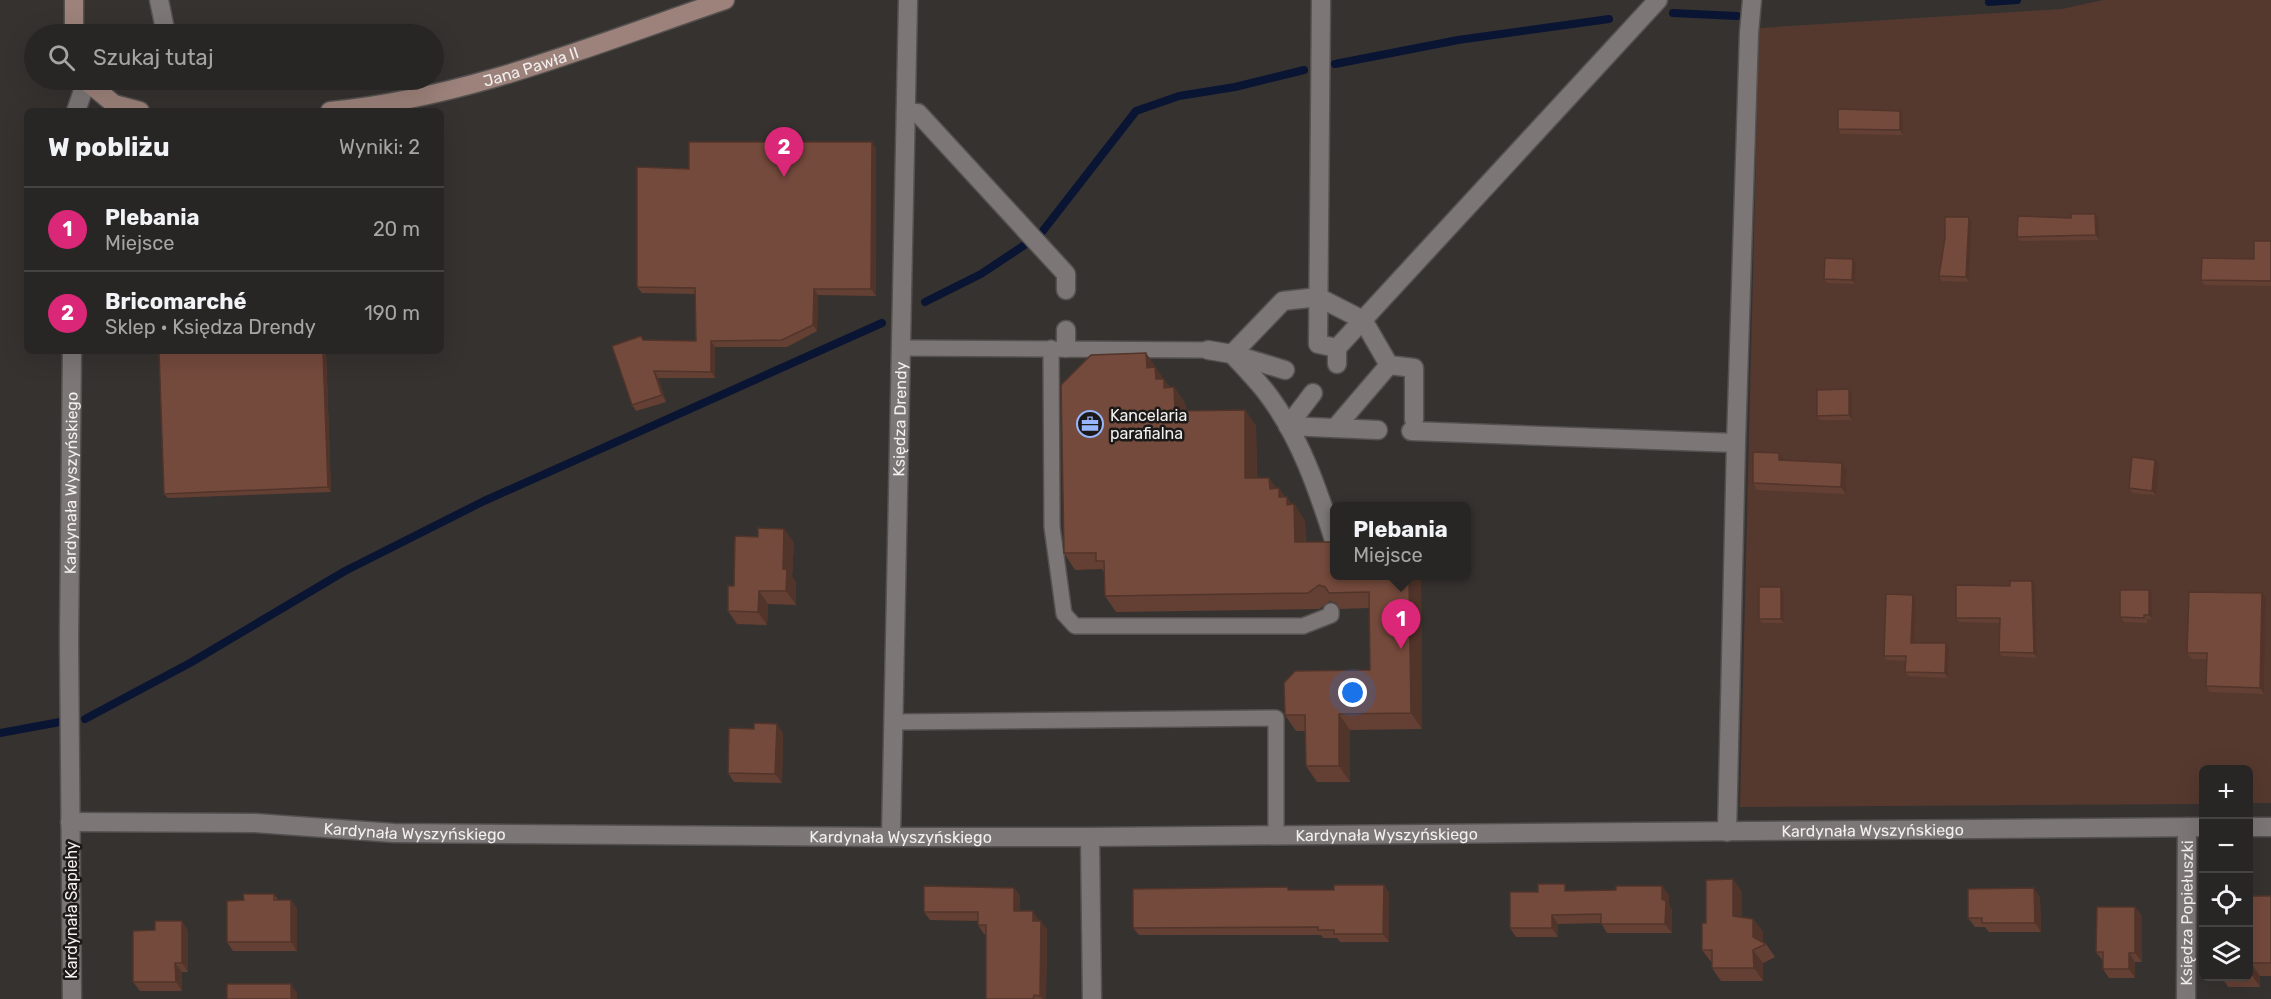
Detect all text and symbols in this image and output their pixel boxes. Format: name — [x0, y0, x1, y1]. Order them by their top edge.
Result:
search box — [24, 24, 444, 90]
icon: search — [45, 41, 78, 74]
street label: Jana Pawła II — [481, 43, 581, 91]
text: Szukaj tutaj — [93, 44, 214, 71]
pin: 2 — [764, 128, 804, 177]
text: W pobliżu — [48, 132, 170, 163]
text: Wyniki: 2 — [339, 135, 420, 159]
text: Plebania — [105, 204, 200, 231]
text: 1 — [63, 217, 72, 241]
text: 20 m — [373, 217, 420, 241]
text: Miejsce — [105, 231, 174, 255]
text: Bricomarché — [105, 288, 247, 315]
text: 2 — [61, 301, 74, 325]
text: 190 m — [364, 301, 420, 325]
text: Sklep · Księdza Drendy — [105, 315, 316, 339]
street label: Księdza Drendy — [889, 361, 911, 477]
street label: Kardynała Wyszyńskiego — [61, 392, 82, 574]
place label: Kancelaria parafialna — [1110, 406, 1187, 443]
office icon: Kancelaria parafialna — [1075, 409, 1105, 439]
popup — [1330, 502, 1471, 580]
text: Plebania — [1353, 516, 1448, 543]
text: Miejsce — [1353, 543, 1423, 567]
pin: 1 — [1382, 600, 1420, 649]
your location — [1338, 678, 1367, 707]
map controls — [2199, 765, 2253, 981]
button: + — [2199, 765, 2253, 819]
street label: Kardynała Wyszyńskiego — [323, 819, 506, 844]
button: − — [2199, 819, 2253, 873]
street label: Kardynała Wyszyńskiego — [1781, 820, 1964, 841]
street label: Kardynała Wyszyńskiego — [1295, 825, 1478, 845]
street label: Kardynała Wyszyńskiego — [809, 827, 992, 847]
street label: Księdza Popiełuszki — [2177, 840, 2197, 986]
street label: Kardynała Sapiehy — [62, 841, 81, 979]
button: locate — [2199, 873, 2253, 927]
button: layers — [2199, 927, 2253, 981]

